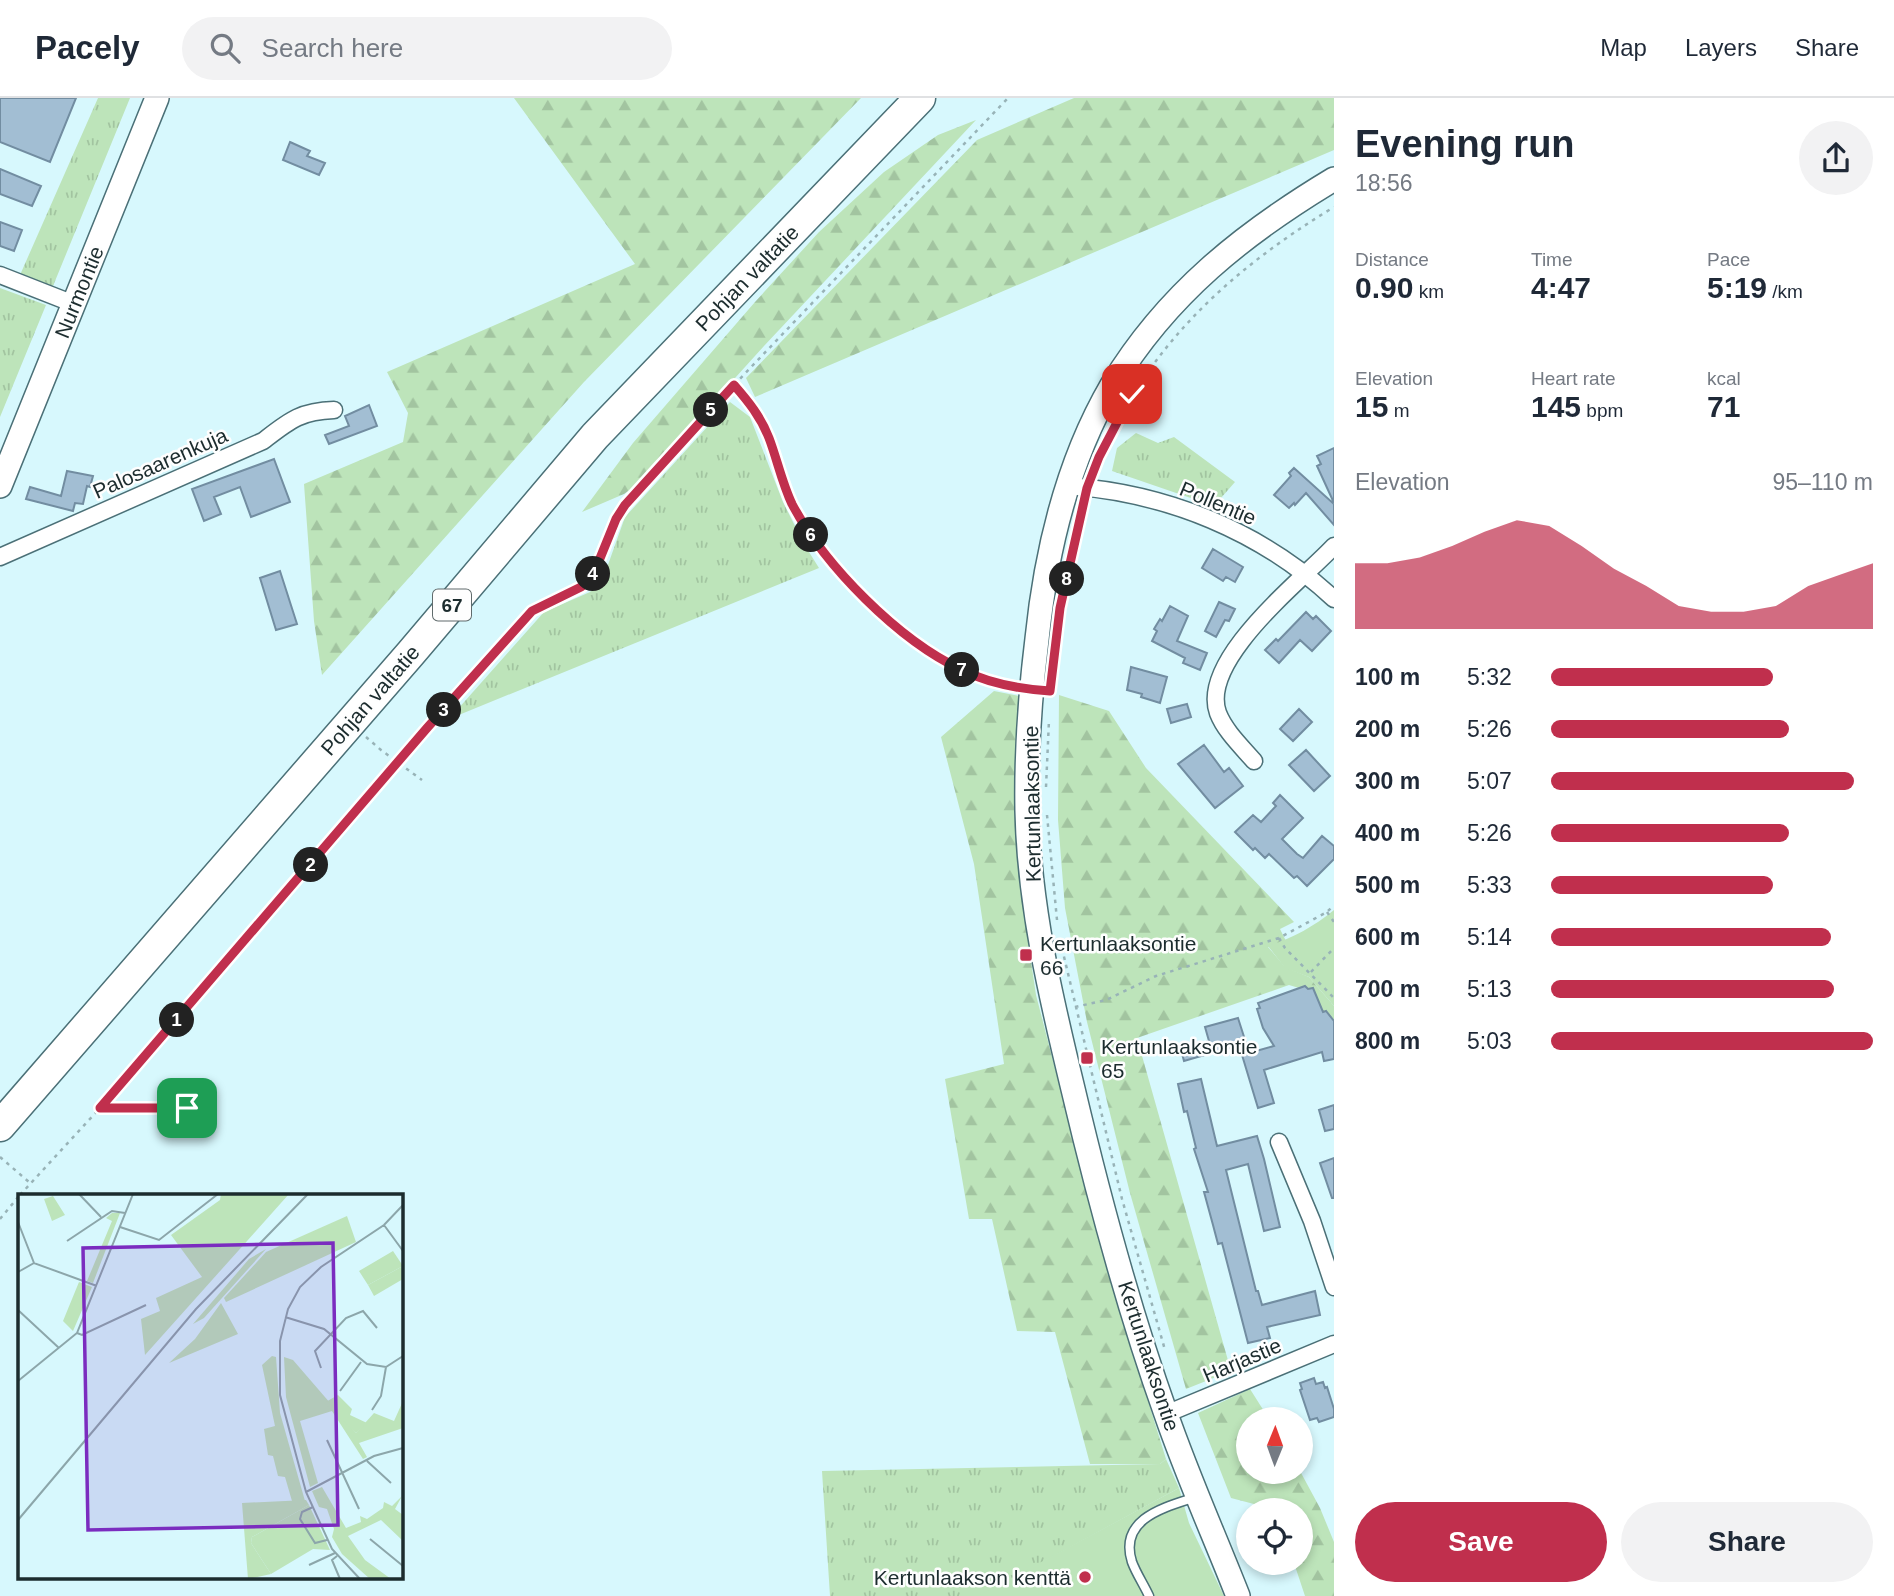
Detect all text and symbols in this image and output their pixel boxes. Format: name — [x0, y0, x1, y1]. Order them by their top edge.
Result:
search box — [182, 17, 672, 80]
text: Pacely — [35, 29, 140, 66]
icon: search — [206, 29, 244, 67]
text: Search here — [262, 33, 403, 63]
text: Map — [1600, 34, 1647, 61]
text: Layers — [1685, 34, 1757, 61]
text: Share — [1795, 34, 1859, 61]
button: share — [1799, 121, 1873, 195]
text: Evening run — [1355, 123, 1575, 165]
text: 18:56 — [1355, 170, 1413, 196]
street label: Pohjan valtatie — [691, 220, 803, 336]
street label: Nurmontie — [50, 243, 108, 341]
text: Distance — [1355, 249, 1429, 270]
text: Time — [1531, 249, 1573, 270]
text: Pace — [1707, 249, 1750, 270]
text: 0.90 — [1355, 271, 1413, 304]
text: 4:47 — [1531, 271, 1591, 304]
text: 5:19 — [1707, 271, 1767, 304]
text: km — [1413, 281, 1444, 302]
text: /km — [1767, 281, 1803, 302]
pin — [1102, 364, 1162, 424]
text: Elevation — [1355, 368, 1433, 389]
text: Heart rate — [1531, 368, 1615, 389]
text: kcal — [1707, 368, 1741, 389]
icon: check — [1113, 375, 1151, 413]
text: 15 — [1355, 390, 1388, 423]
text: 145 — [1531, 390, 1581, 423]
text: 71 — [1707, 390, 1740, 423]
pin: 5 — [694, 392, 728, 428]
text: 5 — [705, 399, 716, 420]
text: m — [1388, 400, 1409, 421]
text: bpm — [1581, 400, 1623, 421]
street label: Palosaarenkuja — [89, 423, 231, 503]
text: Elevation — [1355, 469, 1450, 495]
text: 95–110 m — [1772, 469, 1873, 495]
street label: Pollentie — [1176, 477, 1260, 529]
pin: 6 — [794, 518, 828, 552]
text: 6 — [805, 524, 816, 545]
pin: 4 — [576, 556, 610, 592]
pin: 8 — [1050, 561, 1084, 596]
text: 4 — [587, 563, 598, 584]
text: 8 — [1061, 568, 1072, 589]
road number: 67 — [433, 590, 471, 620]
street label: Pohjan valtatie — [316, 640, 424, 760]
pin: 7 — [944, 652, 979, 688]
text: 7 — [956, 659, 967, 680]
text: 100 m — [1355, 664, 1420, 690]
text: 5:32 — [1467, 664, 1512, 690]
pin: 3 — [426, 692, 462, 728]
text: 3 — [438, 699, 449, 720]
text: 200 m — [1355, 716, 1420, 742]
text: 5:26 — [1467, 716, 1512, 742]
street label: Kertunlaaksontie — [1019, 726, 1045, 882]
text: 300 m — [1355, 768, 1420, 794]
text: 5:07 — [1467, 768, 1512, 794]
text: 400 m — [1355, 820, 1420, 846]
text: 5:26 — [1467, 820, 1512, 846]
pin: 2 — [294, 848, 328, 882]
text: 2 — [305, 854, 316, 875]
text: 500 m — [1355, 872, 1420, 898]
text: 5:33 — [1467, 872, 1512, 898]
text: 600 m — [1355, 924, 1420, 950]
text: 5:14 — [1467, 924, 1512, 950]
place label: Kertunlaaksontie 66 — [1040, 932, 1196, 979]
marker: Kertunlaaksontie 66 — [1018, 947, 1034, 963]
text: 700 m — [1355, 976, 1420, 1002]
text: 5:13 — [1467, 976, 1512, 1002]
pin: 1 — [160, 1002, 194, 1038]
text: 1 — [171, 1009, 182, 1030]
text: 800 m — [1355, 1028, 1420, 1054]
text: 5:03 — [1467, 1028, 1512, 1054]
place label: Kertunlaaksontie 65 — [1101, 1035, 1257, 1082]
marker: Kertunlaaksontie 65 — [1079, 1050, 1095, 1066]
pin — [157, 1078, 217, 1138]
icon: arrive — [168, 1089, 206, 1127]
inset map — [18, 1194, 402, 1578]
street label: Kertunlaaksontie — [1114, 1278, 1184, 1434]
street label: Harjastie — [1199, 1333, 1285, 1387]
north arrow — [1236, 1407, 1312, 1484]
map controls — [1236, 1407, 1313, 1575]
button: locate — [1236, 1498, 1313, 1575]
button: Save — [1355, 1502, 1607, 1582]
button: Share — [1621, 1502, 1873, 1582]
place label: Kertunlaakson kenttä — [874, 1566, 1071, 1589]
marker: Kertunlaakson kenttä — [1077, 1569, 1093, 1585]

